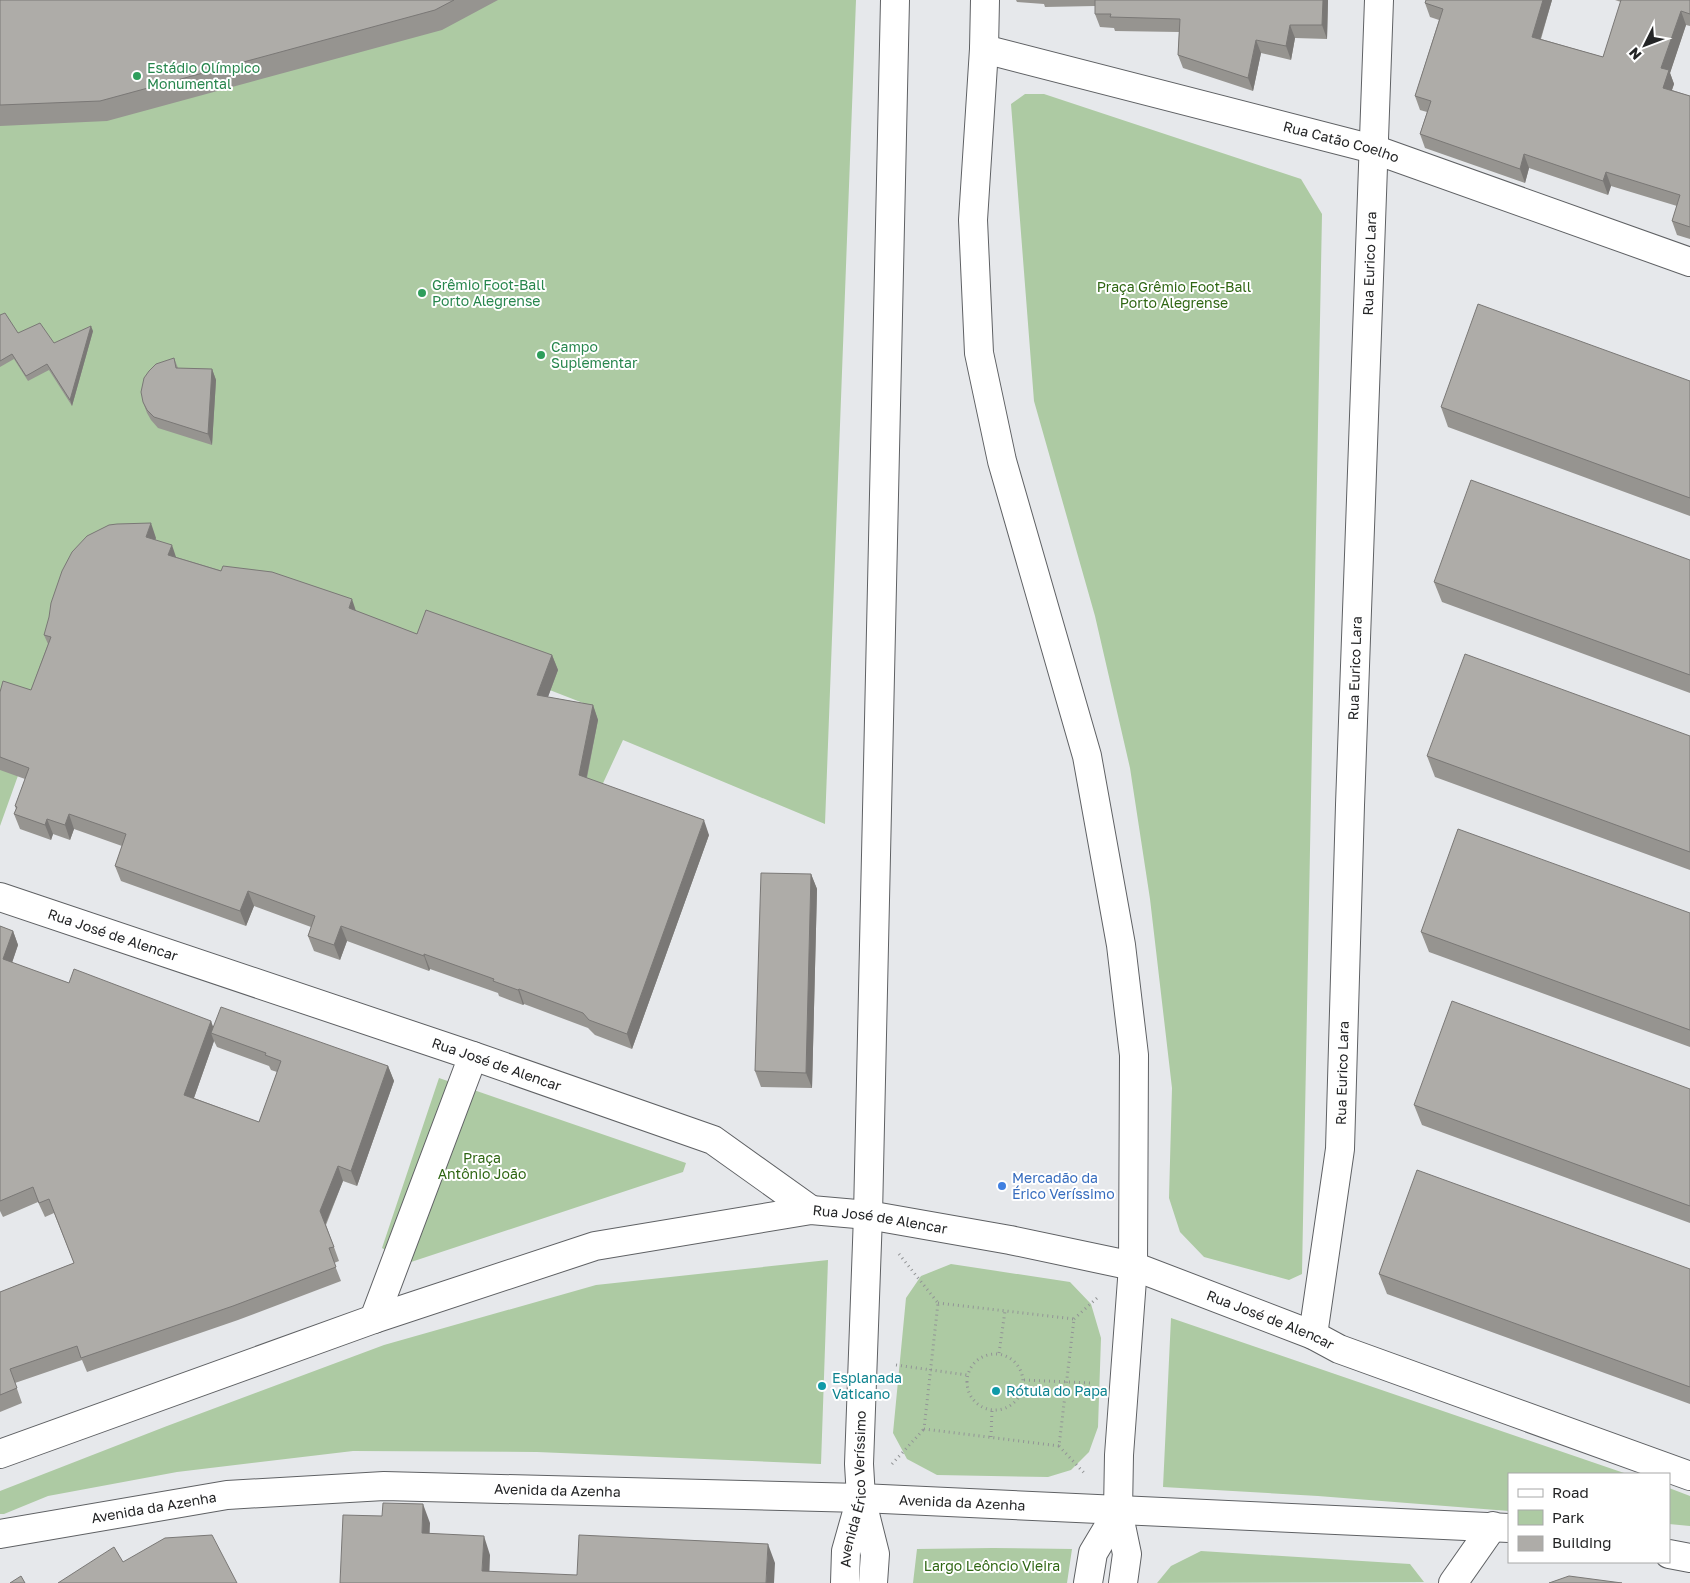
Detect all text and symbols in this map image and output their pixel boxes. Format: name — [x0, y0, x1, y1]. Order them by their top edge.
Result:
north arrow — [1620, 20, 1670, 70]
text: N — [1625, 44, 1645, 64]
place label: Estádio Olímpico Monumental — [147, 59, 260, 92]
marker: Estádio Olímpico Monumental — [131, 70, 143, 82]
street label: Rua Catão Coelho — [1282, 117, 1402, 166]
street label: Rua Eurico Lara — [1359, 211, 1379, 316]
place label: Grêmio Foot-Ball Porto Alegrense — [432, 276, 545, 309]
park label: Praça Grêmio Foot-Ball Porto Alegrense — [1097, 278, 1251, 311]
marker: Grêmio Foot-Ball Porto Alegrense — [416, 287, 428, 299]
place label: Campo Suplementar — [551, 338, 638, 371]
marker: Campo Suplementar — [535, 349, 547, 361]
street label: Rua Eurico Lara — [1344, 616, 1365, 721]
street label: Rua José de Alencar — [46, 905, 181, 964]
street label: Rua Eurico Lara — [1332, 1021, 1352, 1125]
street label: Rua José de Alencar — [430, 1034, 564, 1094]
park label: Praça Antônio João — [438, 1149, 526, 1182]
place label: Mercadão da Érico Veríssimo — [1012, 1169, 1115, 1202]
marker: Mercadão da Érico Veríssimo — [996, 1180, 1008, 1192]
street label: Rua José de Alencar — [812, 1201, 949, 1237]
street label: Rua José de Alencar — [1204, 1286, 1338, 1353]
place label: Esplanada Vaticano — [832, 1369, 902, 1402]
marker: Esplanada Vaticano — [816, 1380, 828, 1392]
place label: Rótula do Papa — [1006, 1382, 1108, 1399]
marker: Rótula do Papa — [990, 1385, 1002, 1397]
street label: Avenida Érico Veríssimo — [836, 1410, 869, 1568]
legend — [1508, 1473, 1670, 1563]
street label: Avenida da Azenha — [494, 1480, 621, 1500]
text: Road — [1552, 1483, 1589, 1501]
street label: Avenida da Azenha — [90, 1488, 218, 1526]
street label: Avenida da Azenha — [899, 1491, 1026, 1514]
text: Park — [1552, 1508, 1585, 1526]
text: Building — [1552, 1533, 1612, 1551]
park label: Largo Leôncio Vieira — [924, 1557, 1060, 1574]

